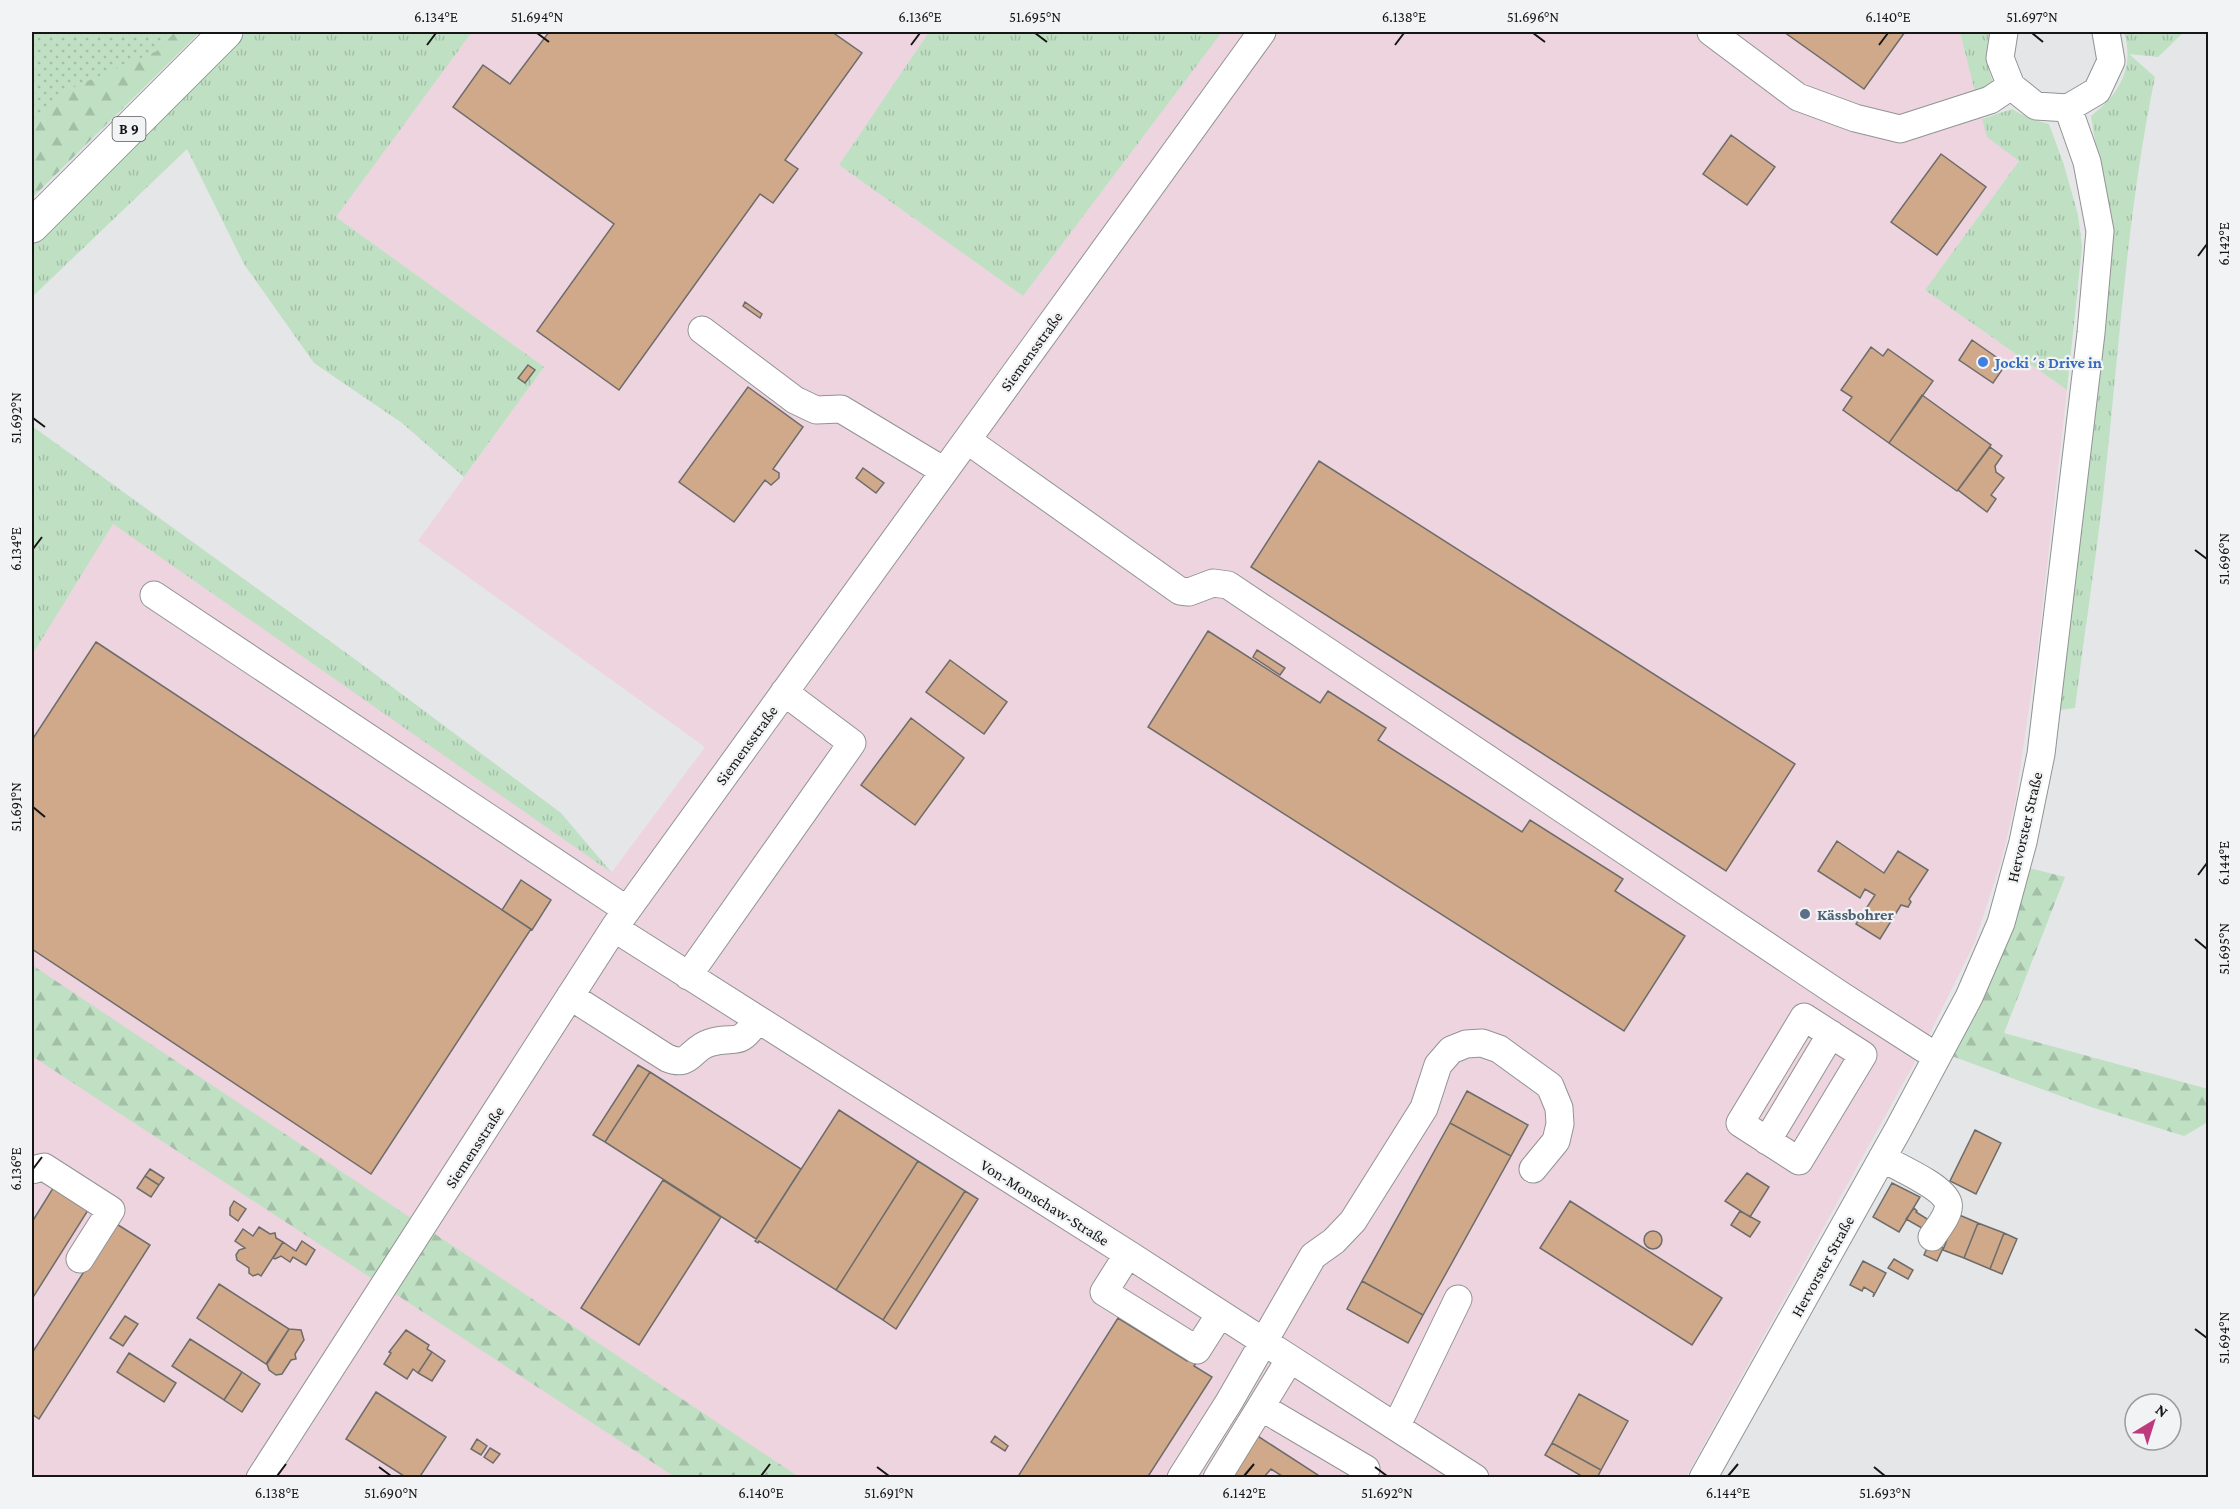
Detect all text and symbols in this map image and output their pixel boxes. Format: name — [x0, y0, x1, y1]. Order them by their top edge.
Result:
text: 6.134°E — [414, 9, 458, 25]
text: 51.694°N — [511, 9, 563, 25]
text: 6.136°E — [898, 9, 942, 25]
text: 51.695°N — [1009, 9, 1061, 25]
text: 6.138°E — [1382, 9, 1426, 25]
text: 51.696°N — [1507, 9, 1559, 25]
text: 6.140°E — [1865, 9, 1911, 25]
text: 51.697°N — [2006, 9, 2058, 25]
road number: B 9 — [112, 117, 146, 141]
text: 6.142°E — [2216, 222, 2232, 266]
street label: Siemensstraße — [997, 308, 1066, 394]
place label: Jocki´s Drive in — [1993, 354, 2102, 371]
marker: Jocki´s Drive in — [1976, 355, 1990, 369]
text: 51.692°N — [8, 392, 24, 444]
text: 6.134°E — [8, 527, 24, 571]
text: 51.696°N — [2216, 533, 2232, 585]
street label: Siemensstraße — [712, 702, 781, 788]
street label: Hervorster Straße — [2004, 770, 2045, 884]
text: 51.691°N — [8, 782, 24, 832]
text: 6.144°E — [2216, 841, 2232, 885]
place label: Kässbohrer — [1817, 906, 1894, 923]
marker: Kässbohrer — [1798, 907, 1812, 921]
text: 51.695°N — [2216, 923, 2232, 975]
street label: Siemensstraße — [442, 1103, 507, 1191]
text: 6.136°E — [8, 1147, 24, 1191]
street label: Von-Monschaw-Straße — [977, 1156, 1112, 1249]
street label: Hervorster Straße — [1788, 1213, 1857, 1320]
text: 51.694°N — [2216, 1312, 2232, 1364]
north arrow — [2123, 1392, 2183, 1452]
text: N — [2152, 1401, 2172, 1421]
text: 6.138°E — [255, 1485, 299, 1501]
text: 51.690°N — [364, 1485, 418, 1501]
text: 6.140°E — [738, 1485, 784, 1501]
text: 51.691°N — [864, 1485, 914, 1501]
text: 6.142°E — [1222, 1485, 1266, 1501]
text: 51.692°N — [1361, 1485, 1413, 1501]
text: 6.144°E — [1706, 1485, 1750, 1501]
text: 51.693°N — [1859, 1485, 1911, 1501]

